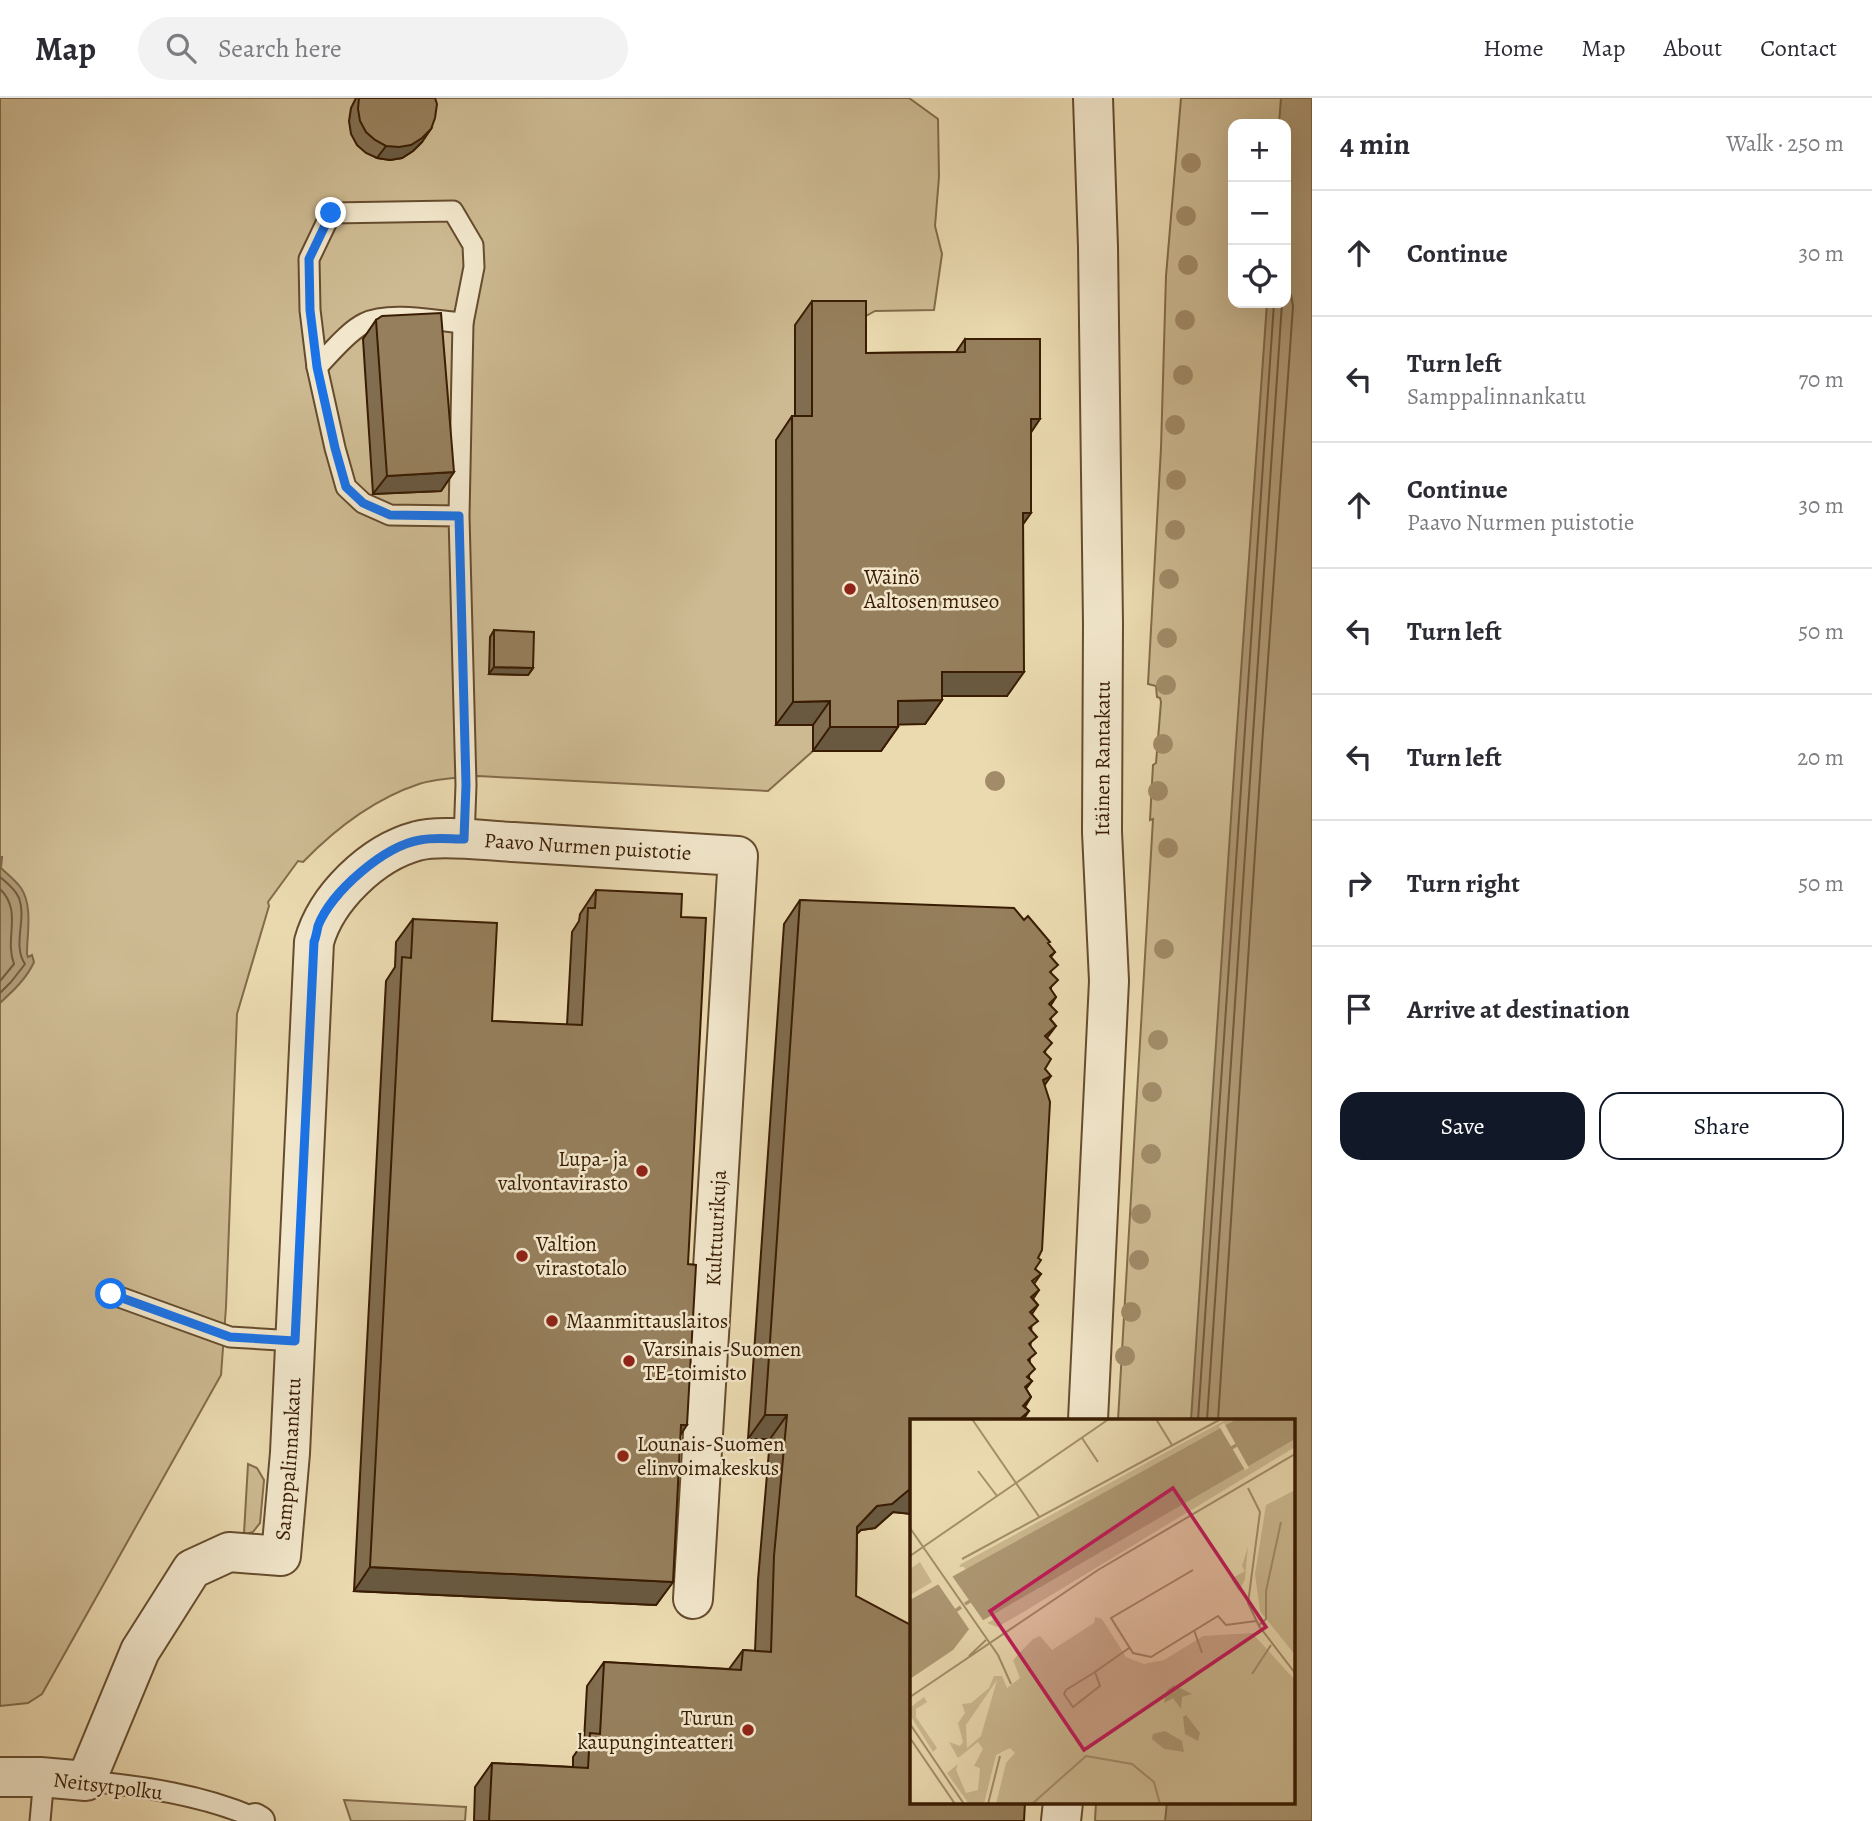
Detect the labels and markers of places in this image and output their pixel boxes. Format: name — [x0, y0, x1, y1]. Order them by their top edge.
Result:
place label: Wäinö Aaltosen museo — [863, 563, 999, 615]
marker: Wäinö Aaltosen museo — [842, 581, 858, 597]
place label: Lupa- ja valvontavirasto — [497, 1145, 628, 1197]
marker: Lupa- ja valvontavirasto — [634, 1163, 650, 1179]
place label: Valtion virastotalo — [535, 1230, 627, 1282]
marker: Valtion virastotalo — [514, 1248, 530, 1264]
place label: Maanmittauslaitos — [566, 1307, 728, 1335]
marker: Maanmittauslaitos — [544, 1313, 560, 1329]
place label: Varsinais-Suomen TE-toimisto — [642, 1335, 801, 1387]
marker: Varsinais-Suomen TE-toimisto — [621, 1353, 637, 1369]
place label: Lounais-Suomen elinvoimakeskus — [637, 1430, 784, 1482]
marker: Lounais-Suomen elinvoimakeskus — [615, 1448, 631, 1464]
place label: Turun kaupunginteatteri — [578, 1704, 734, 1756]
marker: Turun kaupunginteatteri — [740, 1722, 756, 1738]

